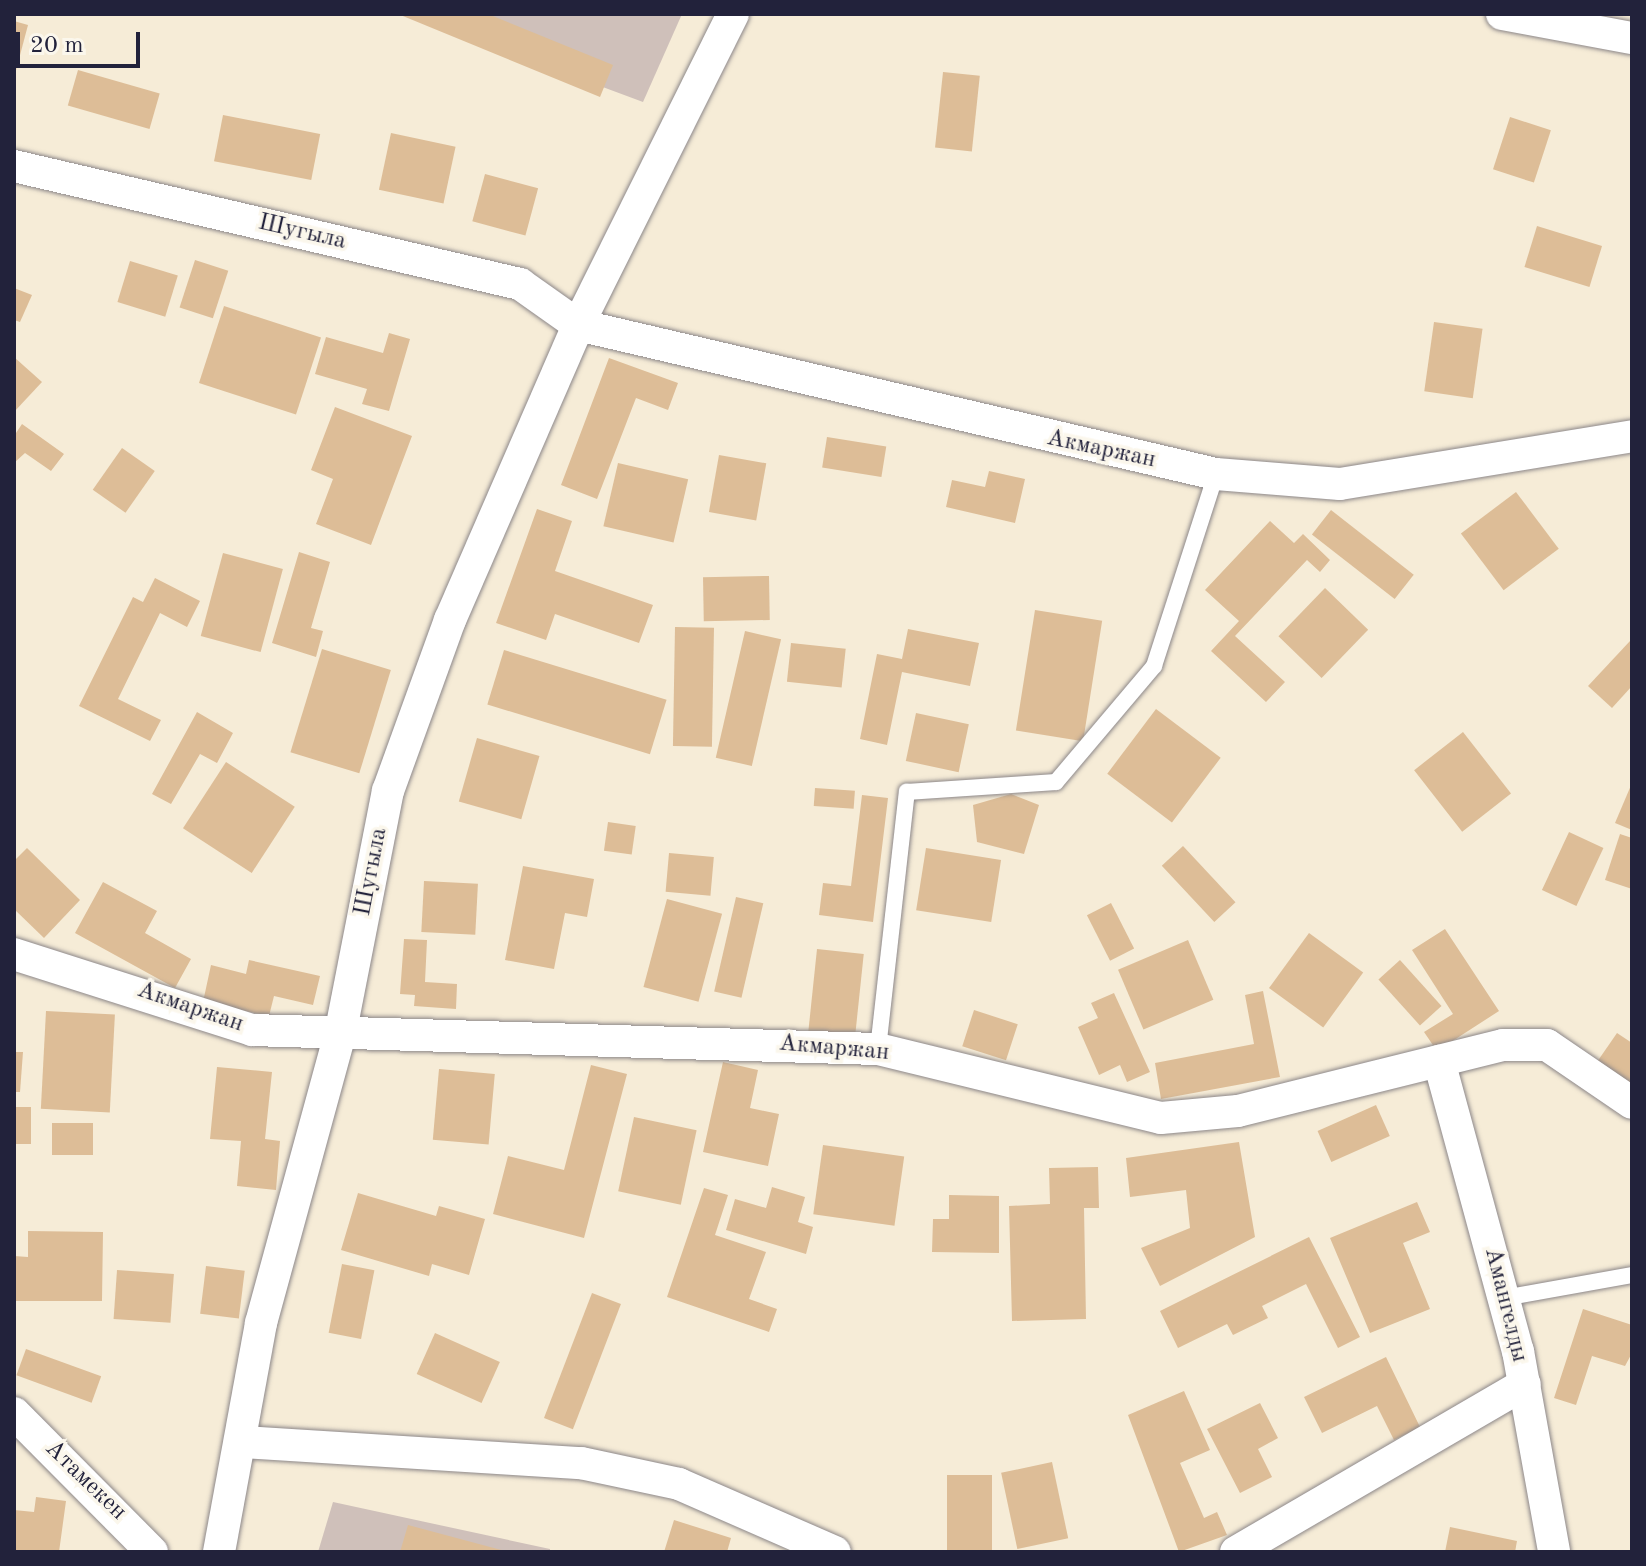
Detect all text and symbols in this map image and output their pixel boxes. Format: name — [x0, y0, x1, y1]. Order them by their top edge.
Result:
scale bar — [20, 16, 144, 66]
text: 20 m — [30, 34, 84, 58]
street label: Шугыла — [255, 209, 349, 257]
street label: Акмаржан — [1044, 424, 1158, 476]
street label: Шугыла — [349, 825, 395, 919]
street label: Акмаржан — [133, 976, 247, 1040]
street label: Акмаржан — [778, 1030, 890, 1068]
street label: Амангелды — [1477, 1245, 1533, 1365]
street label: Атамекен — [38, 1435, 132, 1527]

